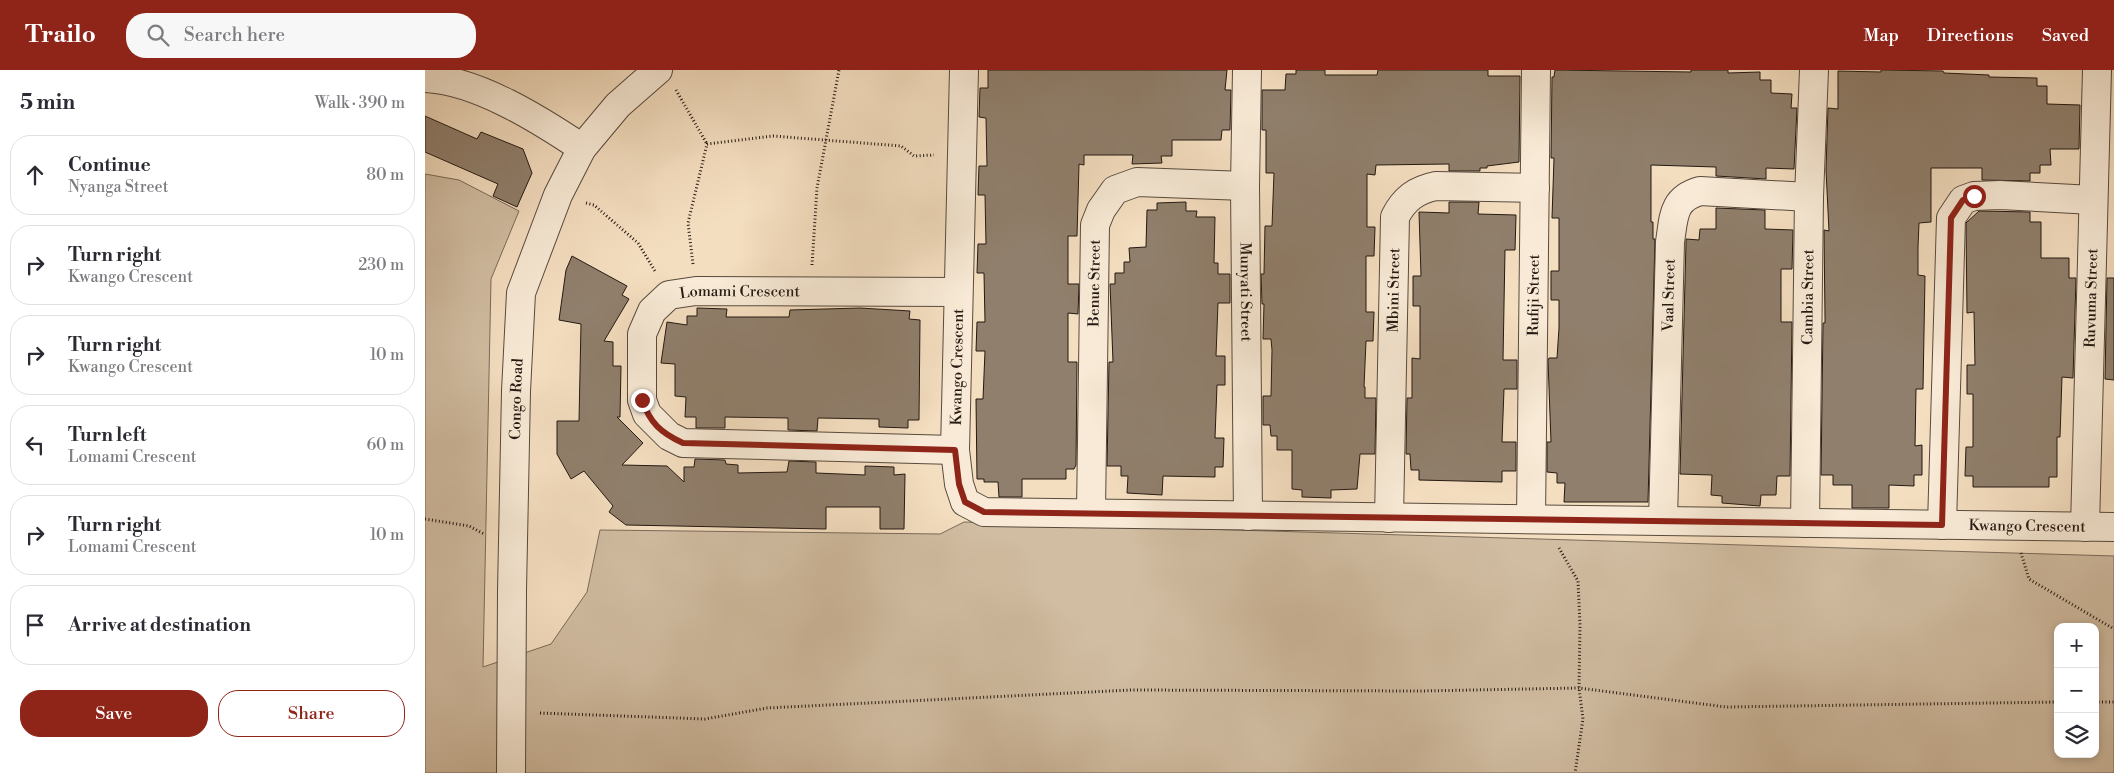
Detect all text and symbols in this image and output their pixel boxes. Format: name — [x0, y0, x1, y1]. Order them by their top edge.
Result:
search box — [126, 13, 476, 58]
text: Trailo — [25, 20, 96, 50]
icon: search — [144, 21, 172, 49]
text: Search here — [184, 23, 285, 47]
text: Map — [1863, 24, 1899, 47]
text: Directions — [1927, 24, 2014, 47]
text: Saved — [2042, 24, 2089, 47]
text: 5 min — [20, 90, 75, 116]
text: Walk · 390 m — [315, 93, 405, 113]
text: Continue — [68, 153, 151, 177]
icon: ahead — [21, 161, 49, 189]
text: 80 m — [366, 165, 404, 185]
text: Nyanga Street — [68, 177, 168, 197]
route start — [1963, 185, 1986, 208]
street label: Benue Street — [1085, 239, 1105, 328]
street label: Munyati Street — [1236, 242, 1255, 343]
text: Turn right — [68, 243, 161, 267]
street label: Mbini Street — [1384, 247, 1404, 333]
street label: Ruvuma Street — [2081, 247, 2102, 348]
street label: Cambia Street — [1798, 248, 1818, 345]
icon: right — [21, 251, 49, 279]
street label: Rufiji Street — [1524, 253, 1544, 336]
text: 230 m — [358, 255, 404, 275]
street label: Vaal Street — [1659, 258, 1680, 333]
text: Kwango Crescent — [68, 267, 193, 287]
street label: Lomami Crescent — [678, 282, 801, 303]
street label: Kwango Crescent — [947, 308, 968, 426]
text: Turn right — [68, 333, 161, 357]
icon: right — [21, 341, 49, 369]
text: 10 m — [370, 345, 404, 365]
text: Kwango Crescent — [68, 357, 193, 377]
street label: Congo Road — [506, 357, 528, 440]
route end — [631, 389, 654, 412]
text: Turn left — [68, 423, 147, 447]
icon: left — [21, 431, 49, 459]
text: 60 m — [366, 435, 404, 455]
text: Lomami Crescent — [68, 447, 197, 467]
text: Turn right — [68, 513, 161, 537]
street label: Kwango Crescent — [1968, 516, 2086, 537]
icon: right — [21, 521, 49, 549]
text: 10 m — [370, 525, 404, 545]
text: Lomami Crescent — [68, 537, 197, 557]
icon: arrive — [21, 611, 49, 639]
text: Arrive at destination — [68, 613, 251, 637]
map controls — [2054, 623, 2099, 758]
button: + — [2054, 623, 2099, 668]
button: − — [2054, 668, 2099, 713]
button: Save — [20, 690, 208, 737]
button: Share — [218, 690, 405, 737]
button: layers — [2054, 713, 2099, 758]

